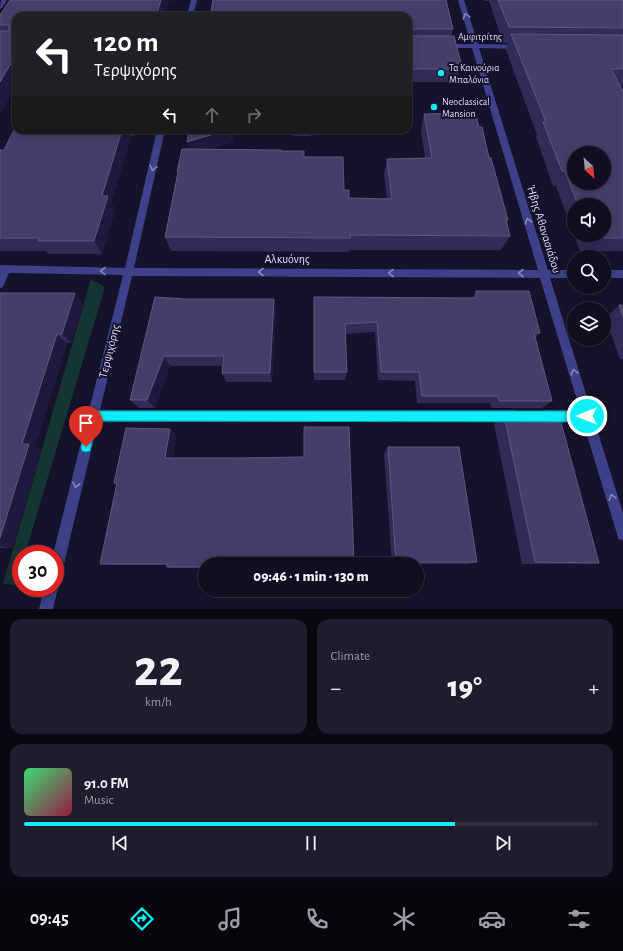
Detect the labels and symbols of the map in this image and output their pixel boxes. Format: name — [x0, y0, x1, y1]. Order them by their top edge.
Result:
one-way arrow — [462, 13, 471, 20]
street label: Αμφιτρίτης — [458, 32, 502, 42]
place label: Τα Καινούρια Μπαλόνια — [449, 63, 499, 85]
marker: Τα Καινούρια Μπαλόνια — [436, 68, 446, 78]
place label: Neoclassical Mansion — [442, 97, 490, 119]
marker: Neoclassical Mansion — [429, 102, 439, 112]
north arrow — [567, 146, 611, 190]
one-way arrow — [149, 165, 157, 171]
street label: Ήβης Αθανασιάδου — [524, 183, 563, 275]
one-way arrow — [524, 218, 533, 225]
street label: Αλκυόνης — [264, 253, 310, 266]
one-way arrow — [100, 267, 106, 275]
one-way arrow — [258, 268, 264, 276]
one-way arrow — [388, 269, 394, 277]
one-way arrow — [518, 269, 524, 277]
street label: Τερψιχόρης — [97, 322, 123, 379]
one-way arrow — [570, 369, 579, 376]
position arrow — [566, 395, 608, 437]
pin — [69, 406, 103, 447]
one-way arrow — [73, 482, 81, 488]
one-way arrow — [608, 493, 617, 500]
speed limit sign: 30 — [12, 545, 64, 597]

